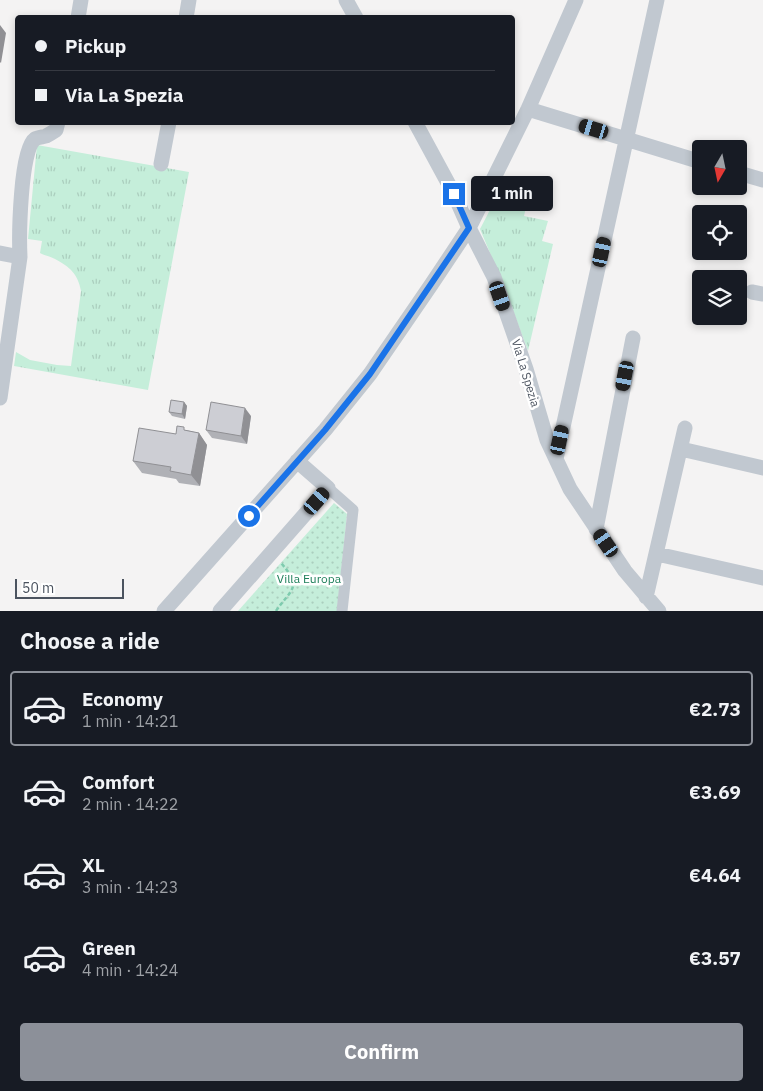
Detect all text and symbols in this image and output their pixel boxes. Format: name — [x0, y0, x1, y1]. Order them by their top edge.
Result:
text: Pickup — [65, 34, 126, 58]
text: Via La Spezia — [65, 83, 184, 107]
car — [577, 117, 610, 141]
north arrow — [692, 140, 748, 195]
map controls — [692, 140, 747, 325]
callout: 1 min — [472, 176, 554, 212]
route end — [443, 183, 465, 205]
text: 1 min — [491, 183, 533, 203]
button: locate — [692, 205, 747, 260]
car — [591, 236, 612, 268]
button: layers — [692, 270, 747, 325]
car — [488, 279, 511, 313]
street label: Via La Spezia — [509, 337, 544, 409]
car — [614, 360, 635, 392]
car — [549, 424, 570, 456]
car — [301, 485, 332, 517]
route start — [238, 505, 260, 527]
car — [591, 526, 620, 560]
park label: Villa Europa — [277, 571, 342, 586]
scale bar — [15, 576, 124, 599]
text: 50 m — [22, 579, 54, 597]
text: Choose a ride — [20, 626, 160, 655]
icon: car — [22, 686, 67, 731]
text: Economy — [82, 687, 163, 711]
text: €2.73 — [689, 697, 741, 721]
text: 1 min · 14:21 — [82, 711, 178, 731]
icon: car — [22, 769, 67, 814]
text: Comfort — [82, 770, 155, 794]
text: €3.69 — [689, 780, 741, 804]
text: 2 min · 14:22 — [82, 794, 178, 814]
icon: car — [22, 852, 67, 897]
text: XL — [82, 853, 105, 877]
text: €4.64 — [689, 863, 741, 887]
text: 3 min · 14:23 — [82, 877, 178, 897]
icon: car — [22, 935, 67, 980]
text: Green — [82, 936, 136, 960]
text: €3.57 — [689, 946, 741, 970]
text: 4 min · 14:24 — [82, 960, 178, 980]
button: Confirm — [20, 1023, 743, 1081]

